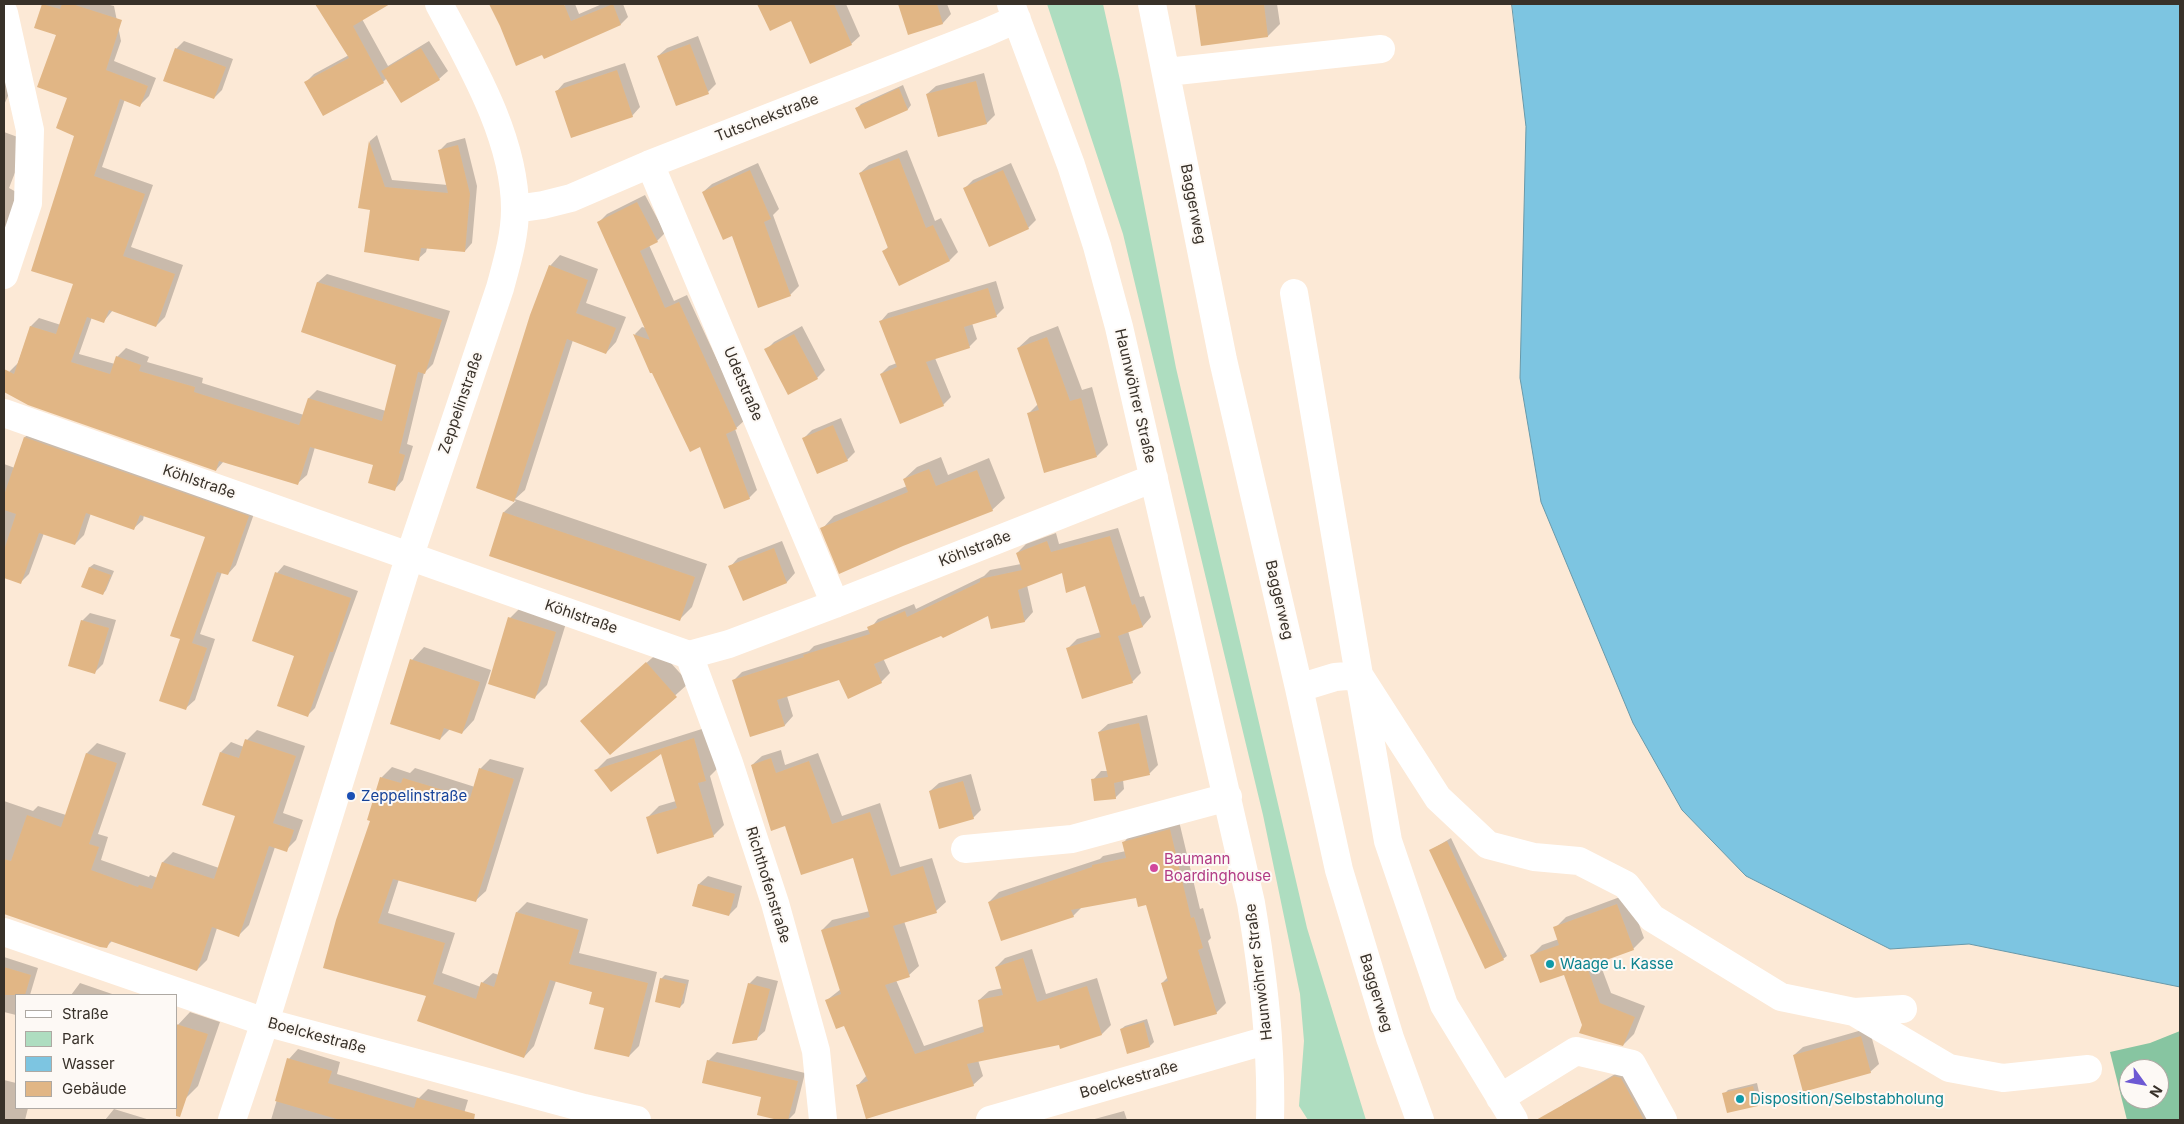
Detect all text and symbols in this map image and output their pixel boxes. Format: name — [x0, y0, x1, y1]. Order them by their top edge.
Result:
street label: Tutschekstraße — [713, 90, 821, 146]
street label: Baggerweg — [1176, 162, 1210, 246]
street label: Haunwöhrer Straße — [1111, 327, 1159, 465]
street label: Udetstraße — [719, 344, 767, 424]
street label: Zeppelinstraße — [435, 350, 487, 456]
street label: Köhlstraße — [160, 461, 238, 503]
street label: Köhlstraße — [936, 527, 1014, 571]
street label: Baggerweg — [1261, 558, 1297, 642]
street label: Köhlstraße — [542, 596, 620, 638]
place label: Zeppelinstraße — [361, 787, 467, 805]
marker: Zeppelinstraße — [345, 790, 357, 802]
street label: Richthofenstraße — [742, 824, 794, 946]
place label: Baumann Boardinghouse — [1164, 850, 1271, 885]
marker: Baumann Boardinghouse — [1148, 862, 1160, 874]
street label: Haunwöhrer Straße — [1242, 903, 1276, 1041]
street label: Baggerweg — [1356, 952, 1396, 1034]
place label: Waage u. Kasse — [1560, 955, 1674, 973]
marker: Waage u. Kasse — [1544, 958, 1556, 970]
legend — [15, 994, 178, 1109]
text: Straße — [62, 1004, 109, 1023]
street label: Boelckestraße — [266, 1014, 368, 1058]
text: Park — [62, 1029, 94, 1048]
text: Wasser — [62, 1054, 115, 1073]
street label: Boelckestraße — [1078, 1057, 1180, 1103]
north arrow — [2119, 1059, 2169, 1109]
text: Gebäude — [62, 1079, 127, 1098]
text: N — [2146, 1083, 2166, 1101]
place label: Disposition/Selbstabholung — [1750, 1090, 1944, 1108]
marker: Disposition/Selbstabholung — [1734, 1093, 1746, 1105]

